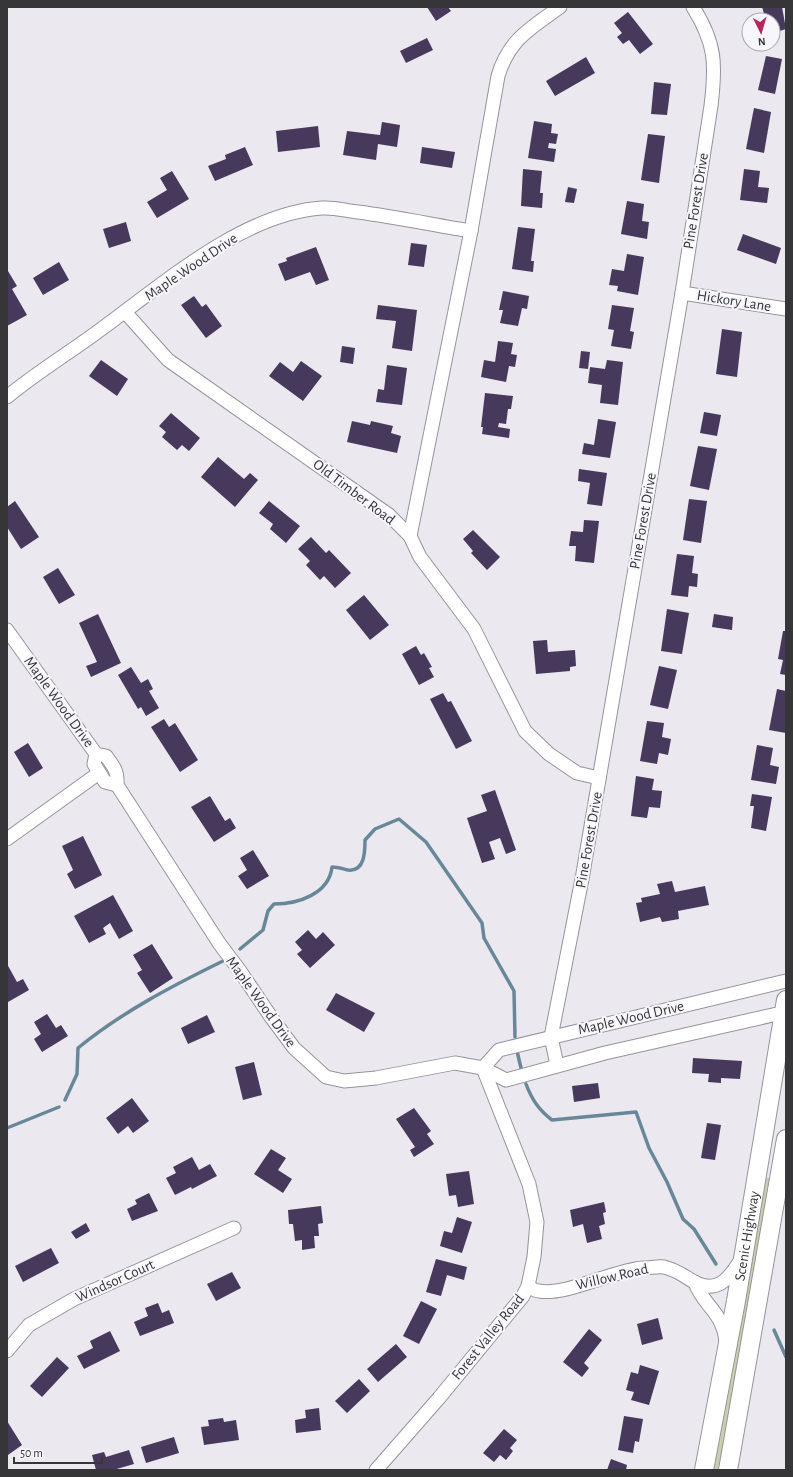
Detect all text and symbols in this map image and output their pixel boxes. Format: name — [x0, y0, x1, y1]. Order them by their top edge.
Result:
north arrow — [741, 12, 781, 52]
text: N — [758, 36, 766, 47]
street label: Pine Forest Drive — [681, 152, 711, 250]
street label: Maple Wood Drive — [142, 230, 240, 303]
street label: Hickory Lane — [696, 288, 772, 314]
street label: Old Timber Road — [310, 456, 398, 528]
street label: Pine Forest Drive — [627, 472, 659, 570]
street label: Maple Wood Drive — [21, 654, 97, 750]
street label: Pine Forest Drive — [573, 791, 605, 889]
street label: Maple Wood Drive — [223, 954, 299, 1050]
street label: Maple Wood Drive — [577, 998, 686, 1037]
street label: Scenic Highway — [732, 1189, 762, 1282]
street label: Windsor Court — [73, 1257, 157, 1305]
street label: Willow Road — [574, 1261, 650, 1293]
street label: Forest Valley Road — [449, 1291, 527, 1383]
scale bar — [14, 1439, 102, 1465]
text: 50 m — [20, 1447, 43, 1459]

